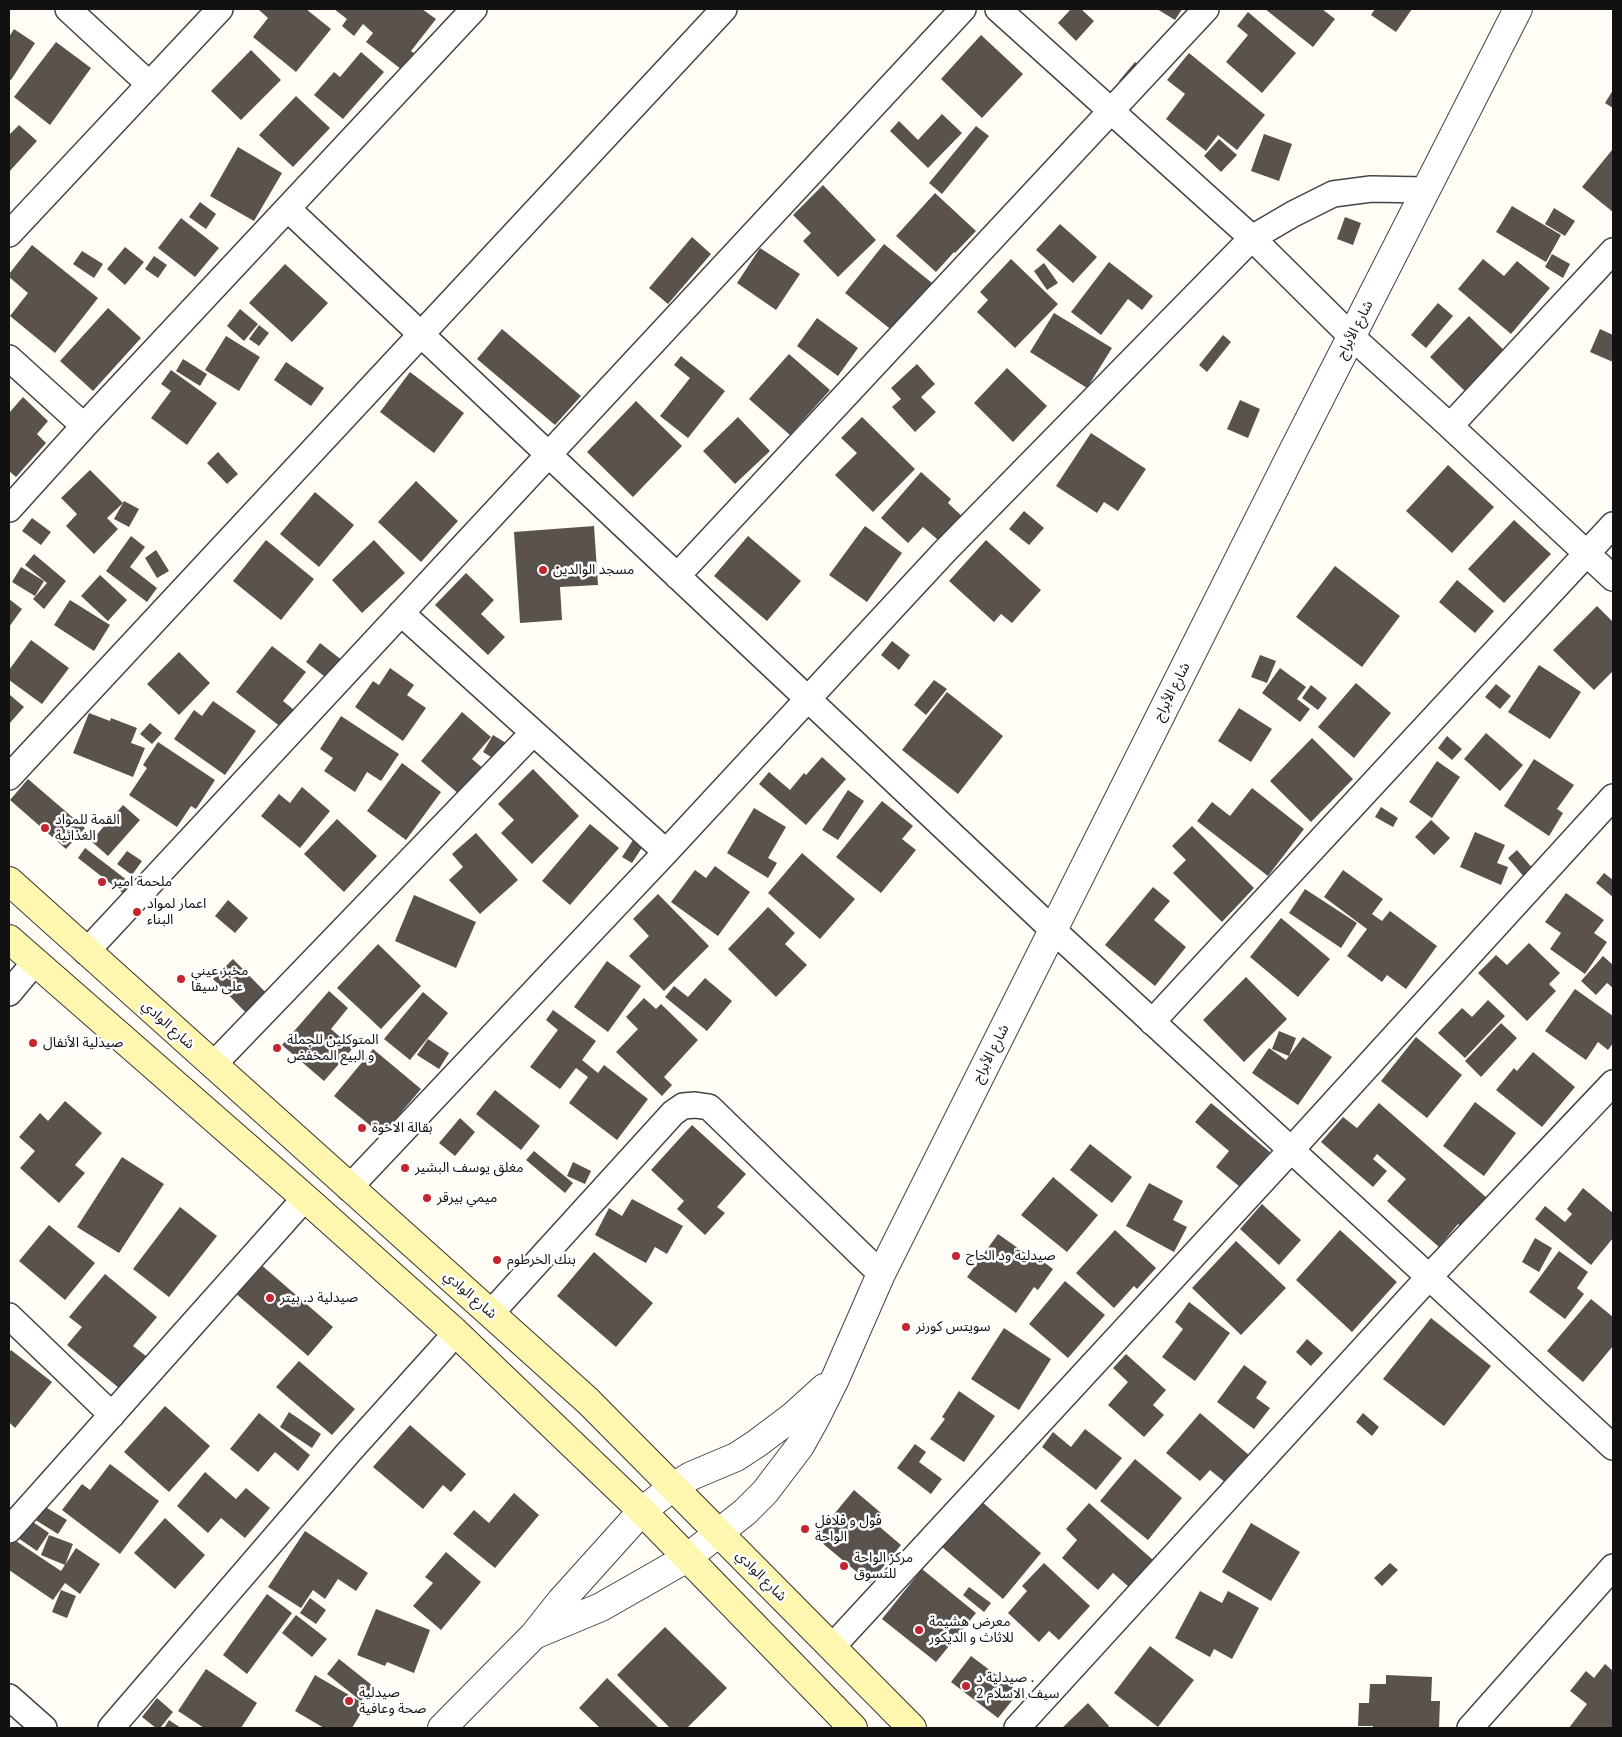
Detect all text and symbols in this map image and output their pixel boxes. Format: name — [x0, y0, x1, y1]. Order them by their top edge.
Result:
street label: شارع الأبراج — [1333, 298, 1377, 362]
place label: مسجد الوالدين — [553, 562, 634, 578]
marker: مسجد الوالدين — [537, 564, 549, 576]
street label: شارع الأبراج — [1150, 660, 1194, 724]
place label: القمة للمواد الغذائية — [55, 812, 120, 844]
marker: القمة للمواد الغذائية — [39, 822, 51, 834]
place label: ملحمة امير — [112, 874, 172, 890]
marker: ملحمة امير — [96, 876, 108, 888]
place label: اعمار لمواد البناء — [147, 896, 206, 929]
marker: اعمار لمواد البناء — [131, 906, 143, 918]
place label: مخبز عيني على سيقا — [191, 963, 248, 996]
marker: مخبز عيني على سيقا — [175, 973, 187, 985]
street label: شارع الوادي — [138, 997, 198, 1053]
street label: شارع الأبراج — [969, 1022, 1013, 1086]
place label: المتوكلين للجملة و البيع المخفض — [287, 1032, 379, 1064]
place label: صيدلية الأنفال — [43, 1035, 123, 1051]
marker: صيدلية الأنفال — [27, 1037, 39, 1049]
marker: المتوكلين للجملة و البيع المخفض — [271, 1042, 283, 1054]
place label: بقالة الاخوة — [372, 1120, 433, 1136]
marker: بقالة الاخوة — [356, 1122, 368, 1134]
place label: مغلق يوسف البشير — [415, 1160, 524, 1176]
marker: مغلق يوسف البشير — [399, 1162, 411, 1174]
place label: ميمي بيرقر — [437, 1190, 497, 1206]
marker: ميمي بيرقر — [421, 1192, 433, 1204]
place label: صيدلية ود الحاج — [966, 1248, 1056, 1264]
marker: صيدلية ود الحاج — [950, 1250, 962, 1262]
place label: بنك الخرطوم — [507, 1252, 576, 1268]
marker: بنك الخرطوم — [491, 1254, 503, 1266]
street label: شارع الوادي — [440, 1267, 500, 1323]
place label: صيدلية د. بيتر — [280, 1290, 358, 1306]
marker: صيدلية د. بيتر — [264, 1292, 276, 1304]
place label: سويتس كورنر — [916, 1319, 991, 1335]
marker: سويتس كورنر — [900, 1321, 912, 1333]
place label: فول و فلافل الواحة — [815, 1513, 882, 1545]
marker: فول و فلافل الواحة — [799, 1523, 811, 1535]
street label: شارع الوادي — [732, 1547, 790, 1605]
place label: مركز الواحة للتسوق — [854, 1550, 913, 1582]
marker: مركز الواحة للتسوق — [838, 1560, 850, 1572]
place label: معرض هشيمة للاثاث و الديكور — [929, 1614, 1014, 1646]
marker: معرض هشيمة للاثاث و الديكور — [913, 1624, 925, 1636]
place label: صيدلية د . سيف الاسلام 2 — [976, 1670, 1059, 1702]
marker: صيدلية د . سيف الاسلام 2 — [960, 1680, 972, 1692]
place label: صيدلية صحة وعافية — [359, 1685, 426, 1718]
marker: صيدلية صحة وعافية — [343, 1695, 355, 1707]

